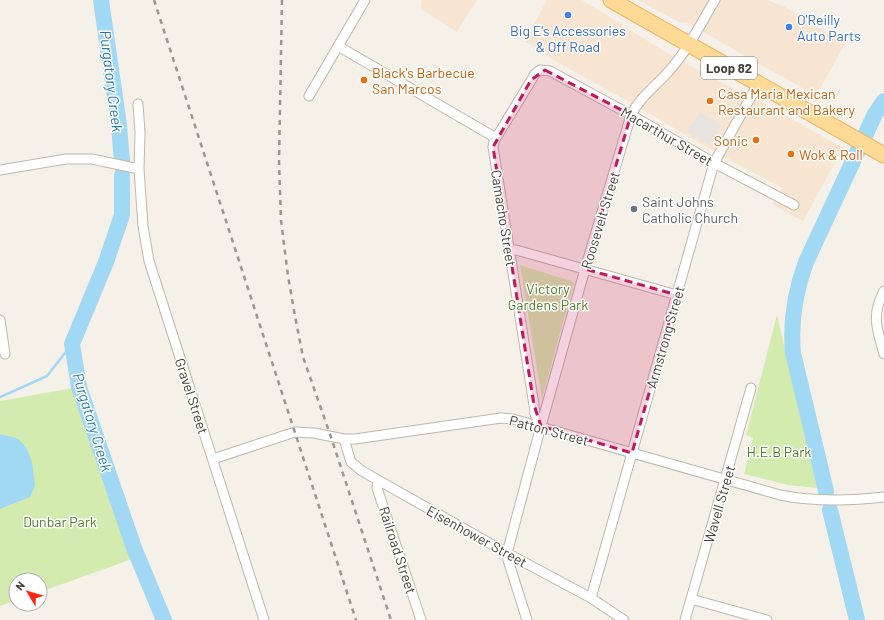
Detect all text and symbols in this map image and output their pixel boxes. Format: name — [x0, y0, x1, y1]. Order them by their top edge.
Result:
marker: Big E's Accessories & Off Road — [563, 10, 573, 20]
place label: O'Reilly Auto Parts — [797, 11, 861, 44]
place label: Big E's Accessories & Off Road — [510, 22, 626, 55]
marker: O'Reilly Auto Parts — [784, 22, 794, 32]
water label: Purgatory Creek — [97, 29, 127, 134]
road number: Loop 82 — [701, 57, 757, 79]
place label: Black's Barbecue San Marcos — [372, 64, 475, 97]
marker: Black's Barbecue San Marcos — [359, 75, 369, 85]
place label: Casa Maria Mexican Restaurant and Bakery — [718, 85, 856, 118]
marker: Casa Maria Mexican Restaurant and Bakery — [705, 96, 715, 106]
street label: Macarthur Street — [618, 103, 716, 169]
place label: Sonic — [714, 132, 748, 149]
marker: Sonic — [751, 135, 761, 145]
place label: Wok & Roll — [799, 146, 863, 163]
marker: Wok & Roll — [786, 149, 796, 159]
street label: Camacho Street — [488, 168, 520, 268]
street label: Roosevelt Street — [577, 169, 623, 271]
place label: Saint Johns Catholic Church — [642, 193, 738, 226]
marker: Saint Johns Catholic Church — [629, 204, 639, 214]
park label: Victory Gardens Park — [508, 280, 588, 313]
street label: Armstrong Street — [642, 284, 688, 390]
street label: Gravel Street — [172, 356, 212, 436]
water label: Purgatory Creek — [69, 370, 117, 474]
street label: Patton Street — [507, 411, 591, 449]
park label: H.E.B Park — [747, 443, 811, 460]
street label: Wavell Street — [700, 463, 738, 545]
street label: Eisenhower Street — [424, 501, 530, 571]
street label: Railroad Street — [376, 504, 420, 596]
park label: Dunbar Park — [23, 513, 97, 530]
north arrow — [8, 572, 48, 612]
text: N — [12, 579, 27, 592]

